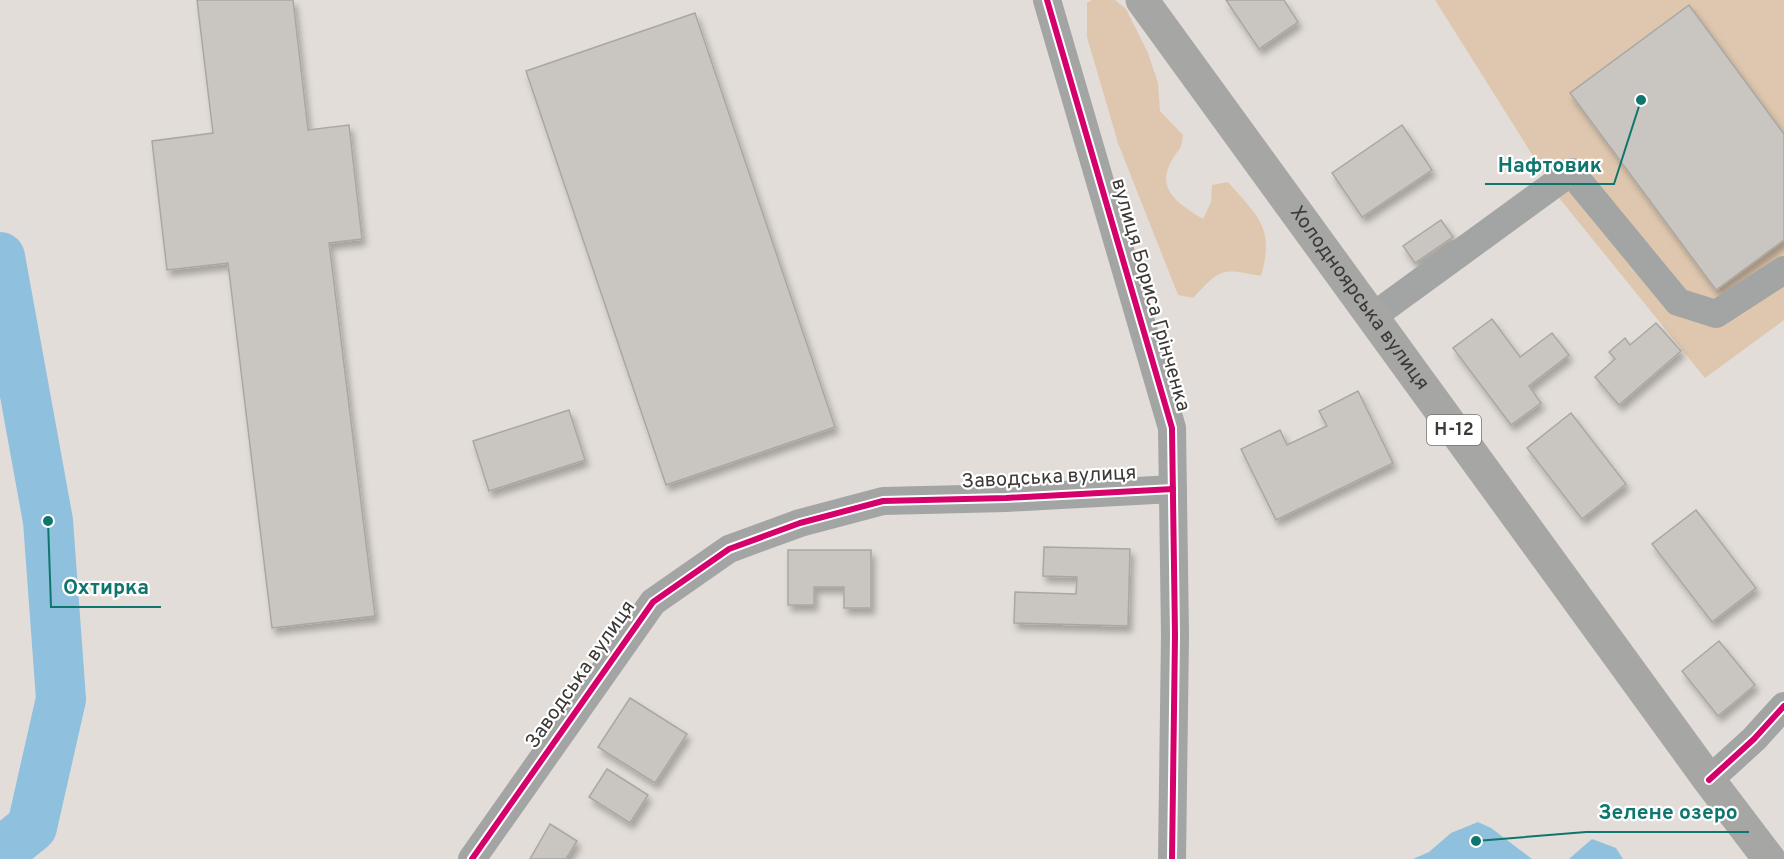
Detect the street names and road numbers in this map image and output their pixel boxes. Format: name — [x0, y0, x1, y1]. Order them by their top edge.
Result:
street label: вулиця Бориса Грінченка — [1104, 176, 1196, 414]
street label: Холодноярська вулиця — [1283, 201, 1435, 396]
road number: Н-12 — [1427, 415, 1481, 445]
street label: Заводська вулиця — [961, 460, 1137, 496]
street label: Заводська вулиця — [520, 596, 642, 754]

